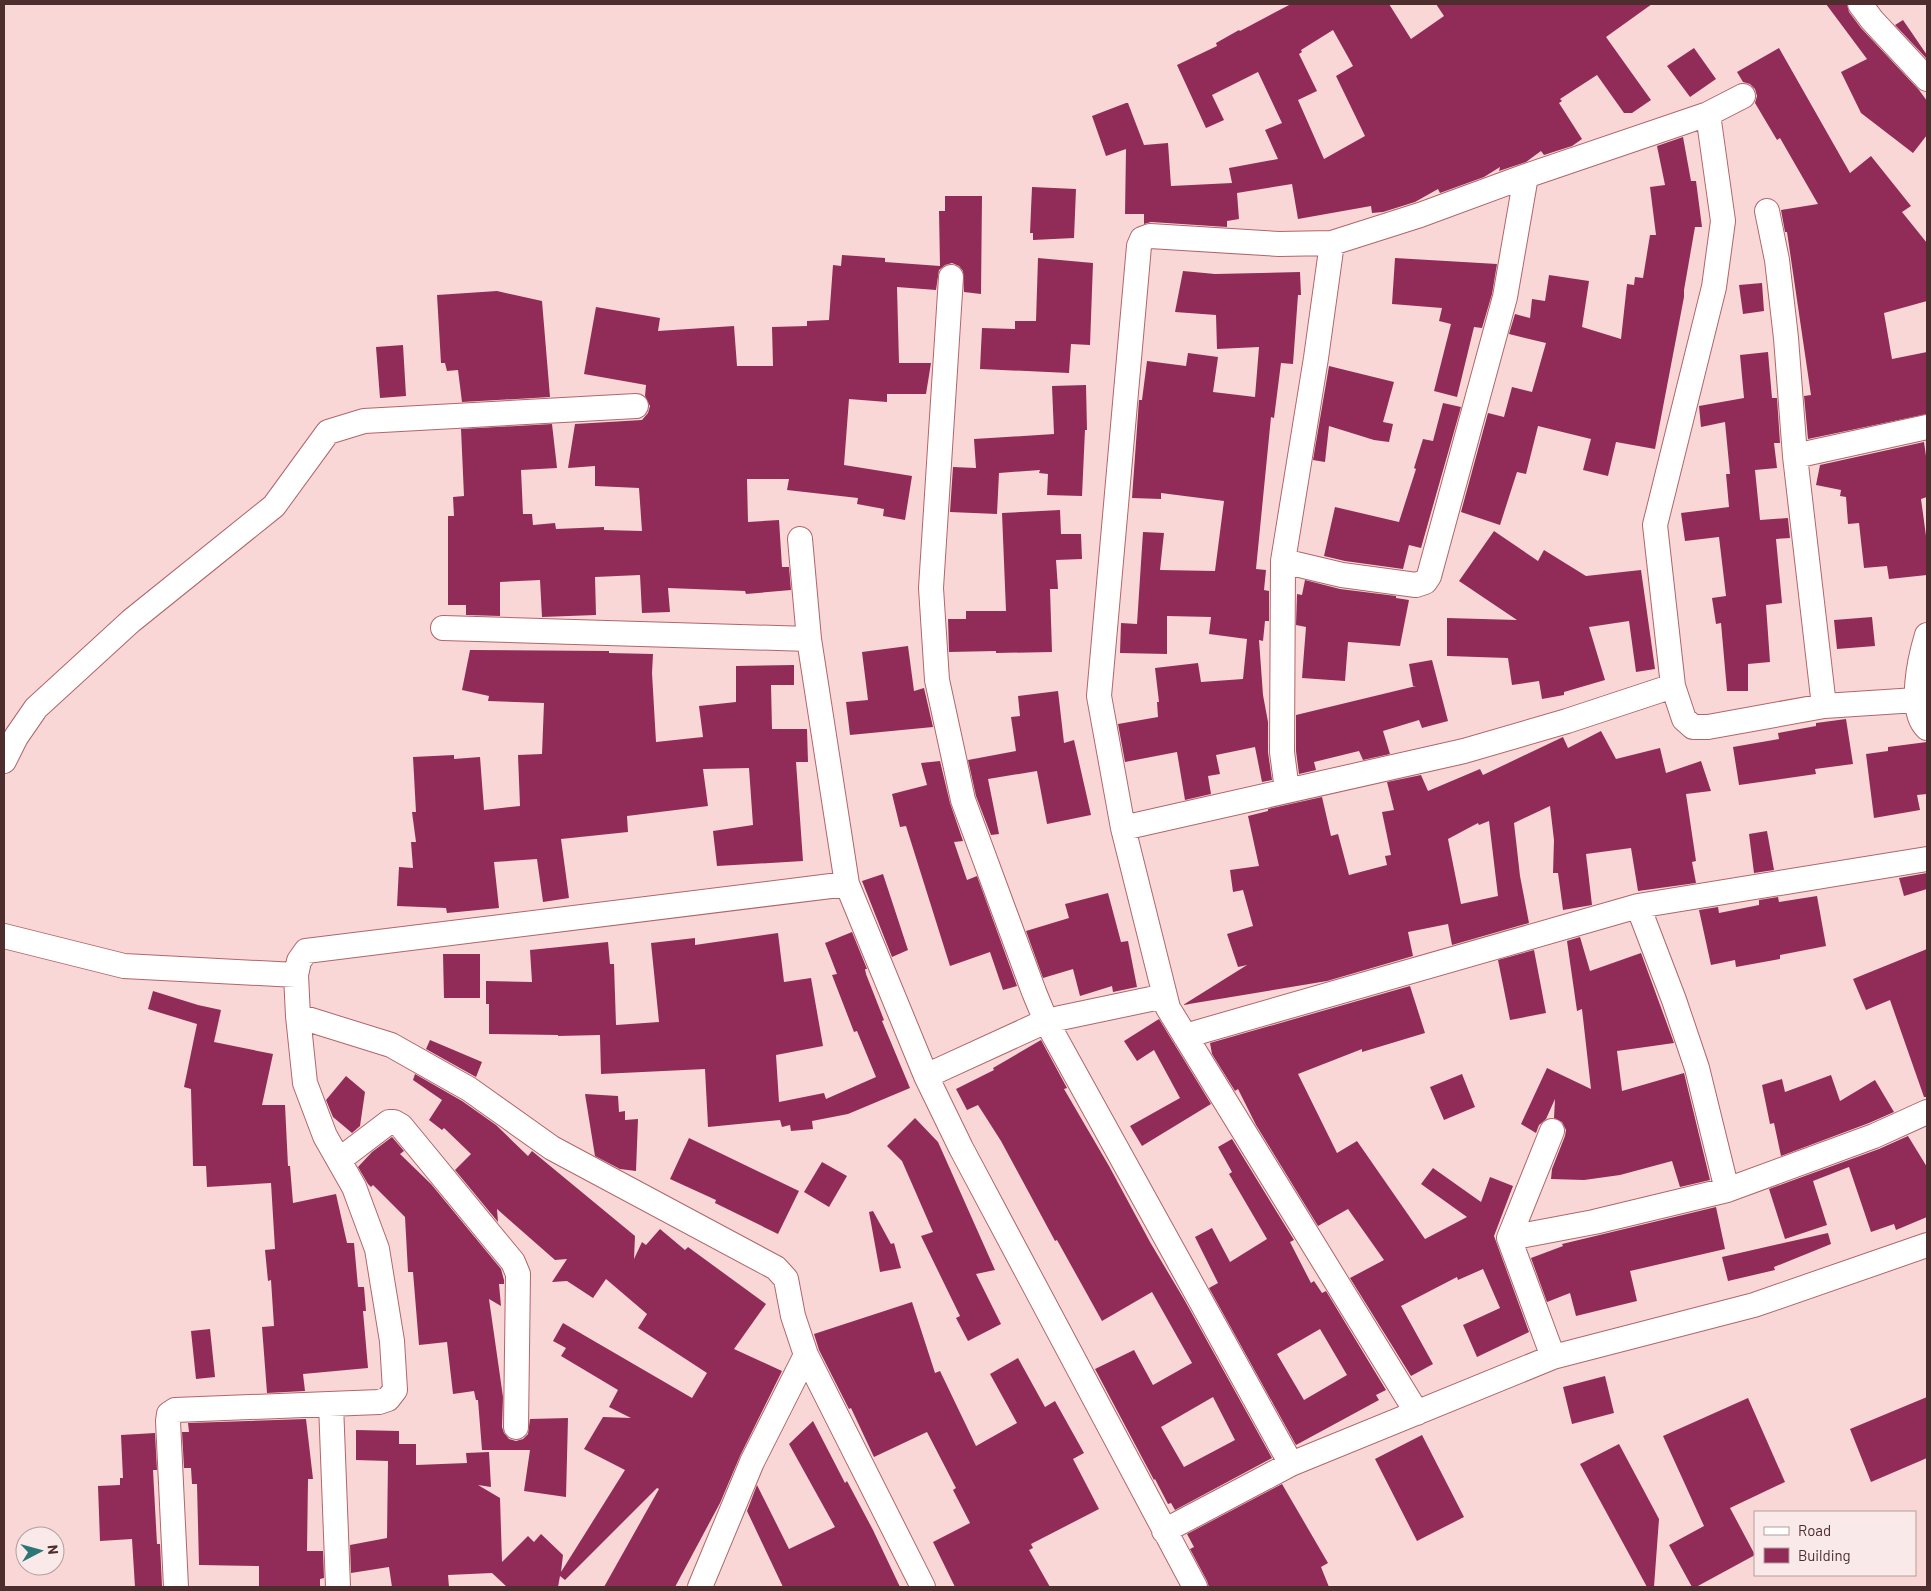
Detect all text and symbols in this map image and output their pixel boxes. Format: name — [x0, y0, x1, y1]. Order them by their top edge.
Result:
legend — [1754, 1511, 1916, 1576]
text: Road — [1798, 1521, 1831, 1539]
north arrow — [15, 1526, 65, 1576]
text: N — [44, 1544, 62, 1555]
text: Building — [1798, 1546, 1851, 1564]

